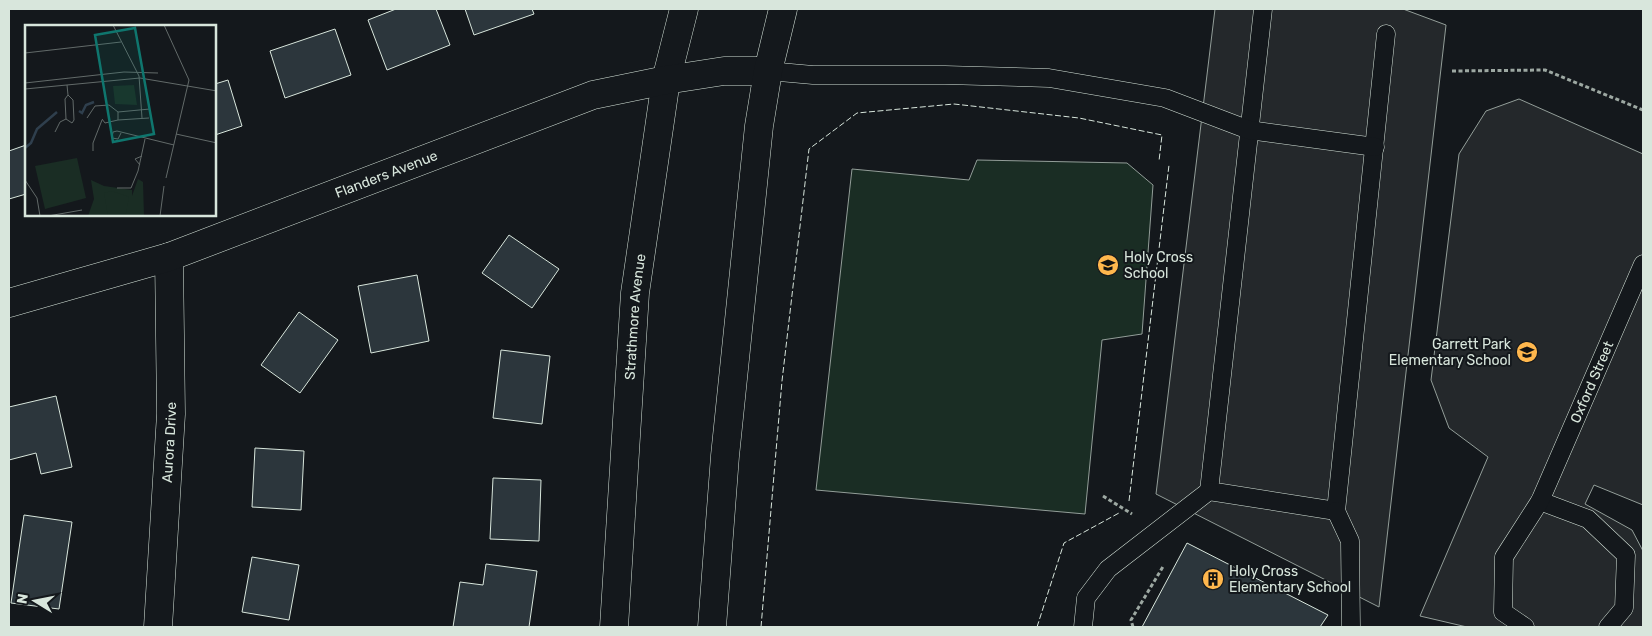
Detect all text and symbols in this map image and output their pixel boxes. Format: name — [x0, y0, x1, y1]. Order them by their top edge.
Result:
inset map — [25, 25, 216, 216]
street label: Flanders Avenue — [333, 147, 440, 202]
place label: Holy Cross School — [1124, 249, 1193, 282]
street label: Strathmore Avenue — [622, 252, 650, 380]
school or university icon: Holy Cross School — [1096, 253, 1120, 277]
place label: Garrett Park Elementary School — [1389, 336, 1512, 369]
street label: Oxford Street — [1567, 338, 1618, 426]
school or university icon: Garrett Park Elementary School — [1515, 340, 1539, 364]
street label: Aurora Drive — [159, 402, 180, 483]
place label: Holy Cross Elementary School — [1229, 563, 1351, 596]
building icon: Holy Cross Elementary School — [1201, 567, 1225, 591]
north arrow — [10, 576, 60, 626]
text: N — [13, 592, 32, 605]

